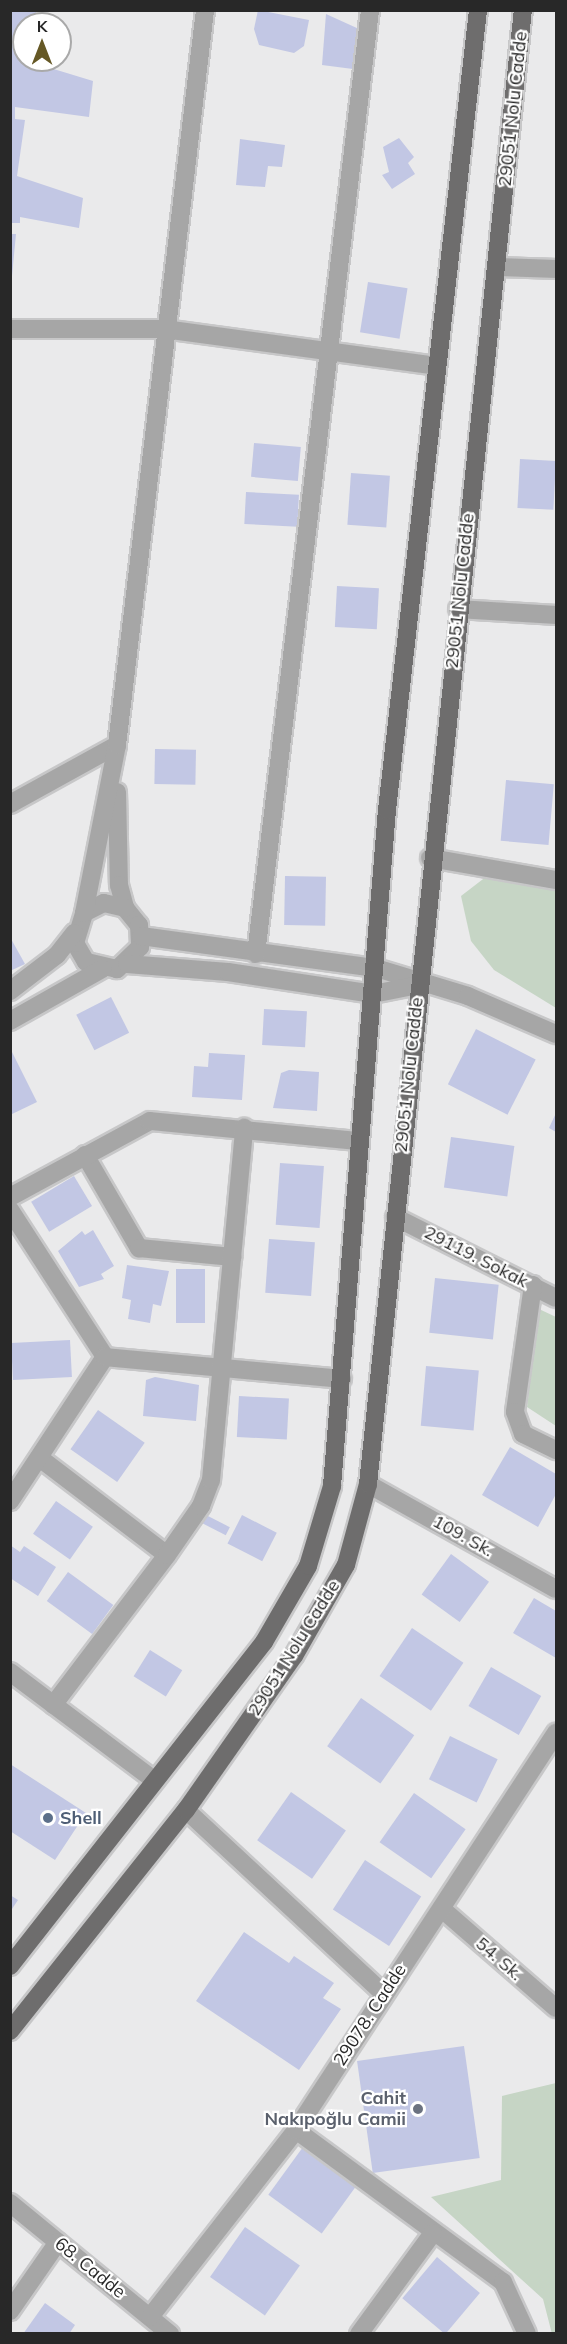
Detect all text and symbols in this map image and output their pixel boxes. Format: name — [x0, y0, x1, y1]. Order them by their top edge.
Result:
north arrow — [12, 12, 72, 72]
text: K — [37, 16, 47, 36]
street label: 29051 Nolu Cadde — [494, 30, 532, 188]
street label: 29051 Nolu Cadde — [441, 512, 479, 670]
street label: 29051 Nolu Cadde — [390, 996, 428, 1154]
street label: 29119. Sokak — [421, 1222, 531, 1292]
street label: 109. Sk. — [429, 1511, 497, 1561]
street label: 29051 Nolu Cadde — [244, 1576, 344, 1720]
place label: Shell — [60, 1807, 102, 1829]
marker: Shell — [41, 1811, 55, 1825]
street label: 54. Sk. — [471, 1933, 527, 1985]
street label: 29078. Cadde — [329, 1960, 411, 2070]
place label: Cahit Nakıpoğlu Camii — [265, 2088, 406, 2130]
marker: Cahit Nakıpoğlu Camii — [411, 2102, 425, 2116]
street label: 68. Cadde — [50, 2233, 130, 2303]

